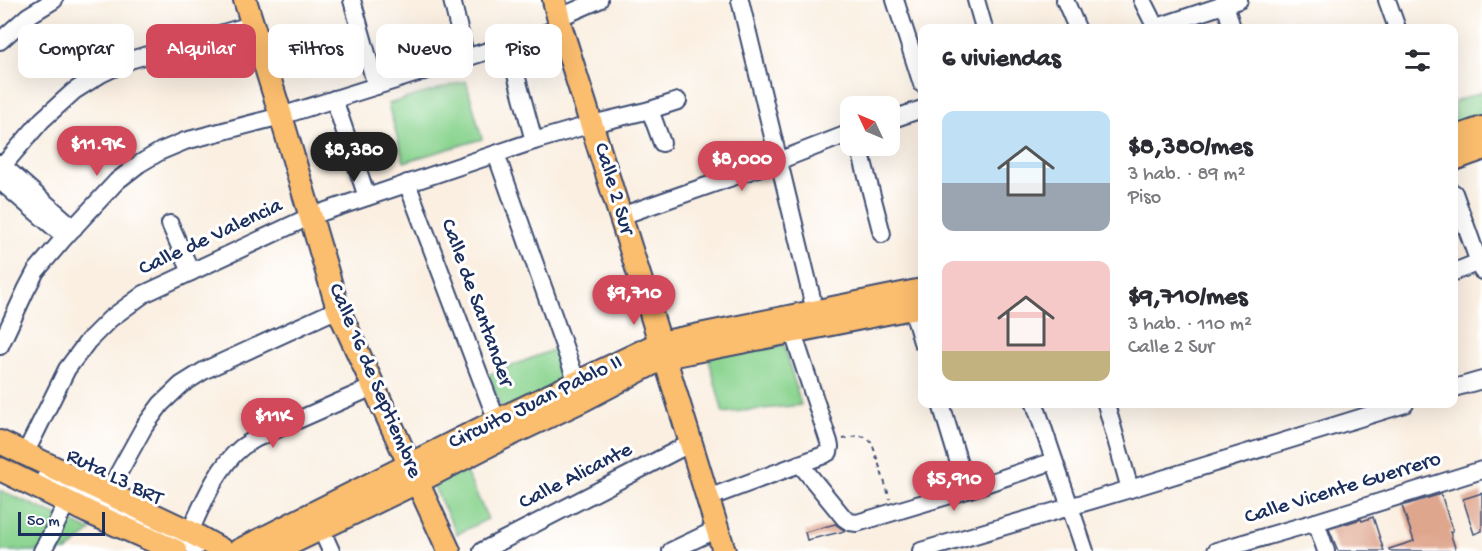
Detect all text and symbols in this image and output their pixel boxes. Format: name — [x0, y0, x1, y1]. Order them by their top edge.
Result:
chip: Comprar — [18, 24, 134, 78]
chip: Alquilar — [146, 24, 256, 78]
chip: Filtros — [268, 24, 364, 78]
chip: Nuevo — [376, 24, 473, 78]
chip: Piso — [485, 24, 562, 78]
icon: filters — [1401, 44, 1434, 77]
text: 6 viviendas — [942, 45, 1061, 76]
north arrow — [840, 96, 900, 156]
map controls — [840, 96, 900, 156]
pin: $11.9K — [48, 126, 146, 177]
pin: $8,380 — [305, 132, 403, 183]
text: $8,380/mes — [1128, 133, 1252, 164]
text: $11.9K — [71, 134, 123, 157]
icon: home — [990, 135, 1062, 207]
text: $8,380 — [325, 140, 383, 163]
street label: Calle 2 Sur — [587, 140, 640, 240]
pin: $8,000 — [693, 141, 791, 192]
text: $8,000 — [712, 149, 772, 172]
text: 3 hab. · 89 m² — [1128, 164, 1245, 187]
text: Piso — [1128, 187, 1161, 210]
street label: Calle de Valencia — [135, 193, 288, 283]
street label: Calle de Santander — [434, 216, 519, 392]
pin: $9,710 — [585, 275, 683, 326]
street label: Calle 16 de Septiembre — [321, 280, 427, 483]
text: $9,710 — [606, 283, 662, 306]
text: $9,710/mes — [1128, 283, 1247, 314]
icon: home — [990, 285, 1062, 357]
text: 3 hab. · 110 m² — [1128, 314, 1252, 337]
text: Calle 2 Sur — [1128, 337, 1214, 360]
street label: Circuito Juan Pablo II — [445, 350, 627, 456]
pin: $11K — [237, 398, 309, 449]
text: $11K — [255, 406, 291, 429]
street label: Calle Alicante — [515, 437, 637, 517]
street label: Ruta L3 BRT — [61, 443, 168, 513]
street label: Calle Vicente Guerrero — [1242, 447, 1444, 531]
pin: $5,910 — [905, 461, 1003, 512]
text: $5,910 — [926, 469, 982, 492]
scale bar — [18, 509, 105, 536]
text: 50 m — [27, 513, 60, 532]

